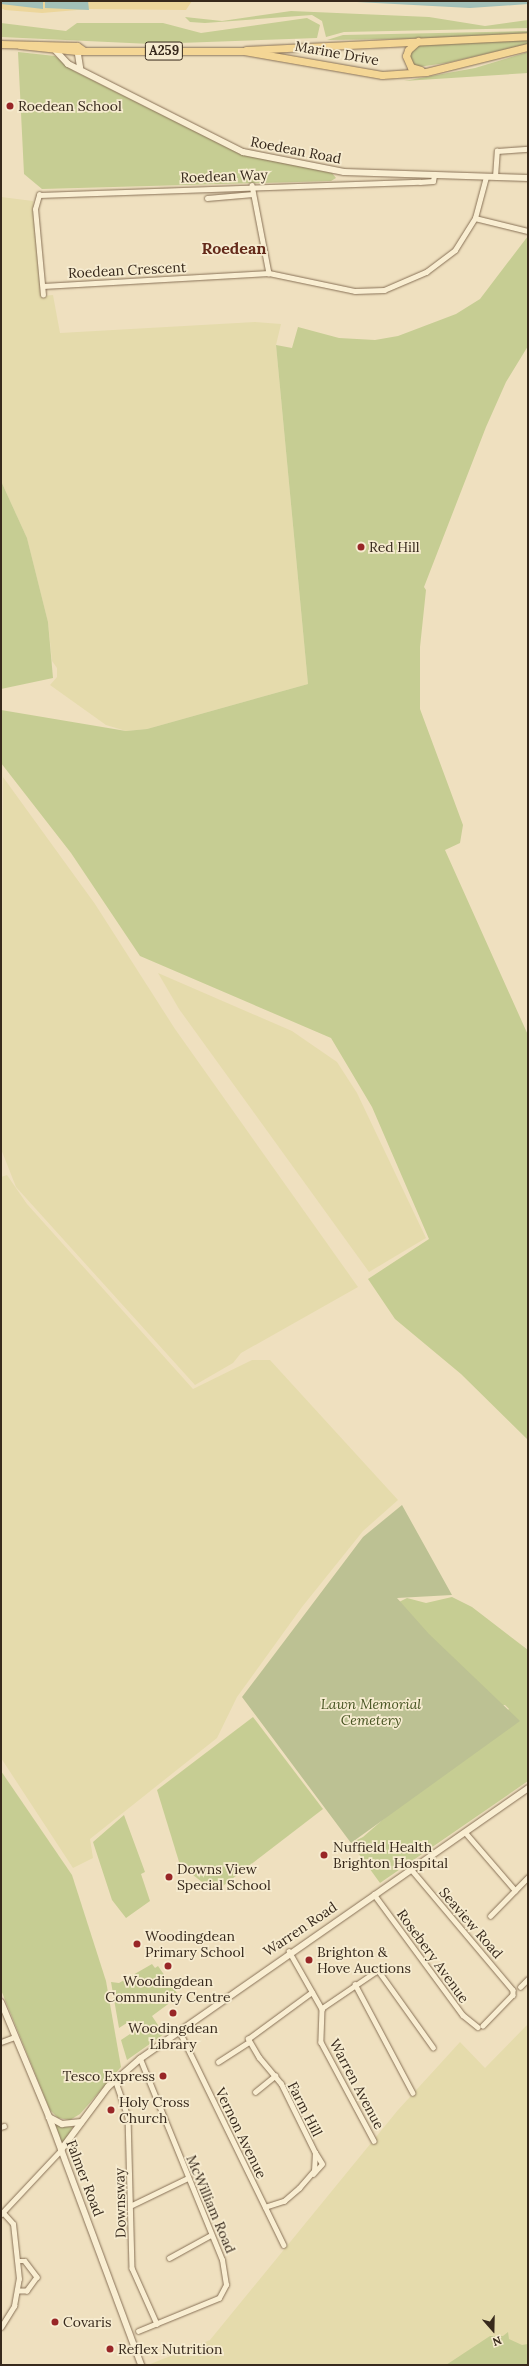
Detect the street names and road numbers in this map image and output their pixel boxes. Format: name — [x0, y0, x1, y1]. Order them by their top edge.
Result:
street label: Marine Drive — [294, 37, 380, 69]
road number: A259 — [144, 40, 184, 62]
street label: Roedean Road — [249, 133, 343, 167]
street label: Roedean Way — [180, 166, 268, 186]
street label: Roedean Crescent — [67, 259, 187, 281]
street label: Seaview Road — [436, 1884, 506, 1962]
street label: Warren Road — [260, 1898, 340, 1960]
street label: Rosebery Avenue — [393, 1906, 473, 2006]
street label: Warren Avenue — [326, 2036, 388, 2132]
street label: Farm Hill — [284, 2079, 326, 2139]
street label: Vernon Avenue — [212, 2085, 270, 2181]
street label: Falmer Road — [63, 2137, 107, 2219]
street label: McWilliam Road — [183, 2152, 239, 2256]
street label: Downsway — [111, 2168, 129, 2238]

